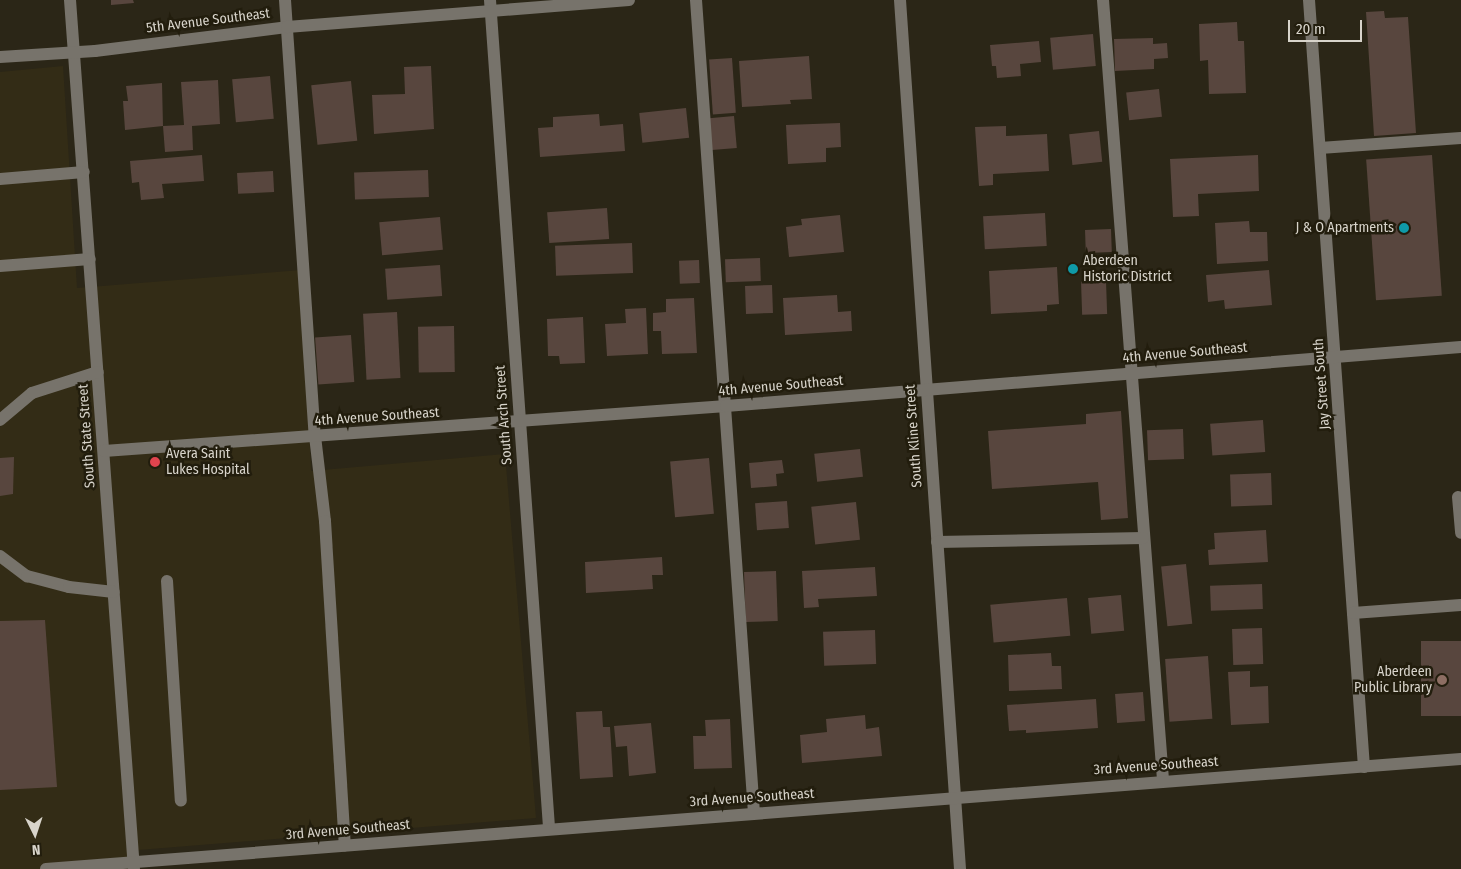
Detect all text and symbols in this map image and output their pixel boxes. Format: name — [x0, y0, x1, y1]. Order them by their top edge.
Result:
street label: 5th Avenue Southeast — [145, 5, 271, 37]
scale bar — [1291, 10, 1365, 42]
text: 20 m — [1296, 20, 1326, 38]
place label: J & O Apartments — [1296, 220, 1394, 236]
marker: J & O Apartments — [1398, 222, 1410, 234]
place label: Aberdeen Historic District — [1083, 253, 1172, 286]
marker: Aberdeen Historic District — [1067, 263, 1079, 275]
street label: Jay Street South — [1310, 338, 1334, 430]
street label: 4th Avenue Southeast — [1122, 339, 1248, 367]
street label: South Arch Street — [492, 365, 516, 465]
street label: 4th Avenue Southeast — [718, 372, 844, 400]
street label: South State Street — [75, 383, 99, 489]
street label: South Kline Street — [902, 384, 926, 488]
street label: 4th Avenue Southeast — [314, 404, 440, 430]
place label: Avera Saint Lukes Hospital — [166, 446, 250, 478]
marker: Avera Saint Lukes Hospital — [148, 455, 162, 469]
place label: Aberdeen Public Library — [1354, 664, 1432, 696]
marker: Aberdeen Public Library — [1436, 674, 1448, 686]
street label: 3rd Avenue Southeast — [1093, 753, 1219, 779]
street label: 3rd Avenue Southeast — [689, 785, 815, 811]
north arrow — [10, 809, 60, 859]
street label: 3rd Avenue Southeast — [285, 816, 411, 844]
text: N — [31, 841, 41, 858]

